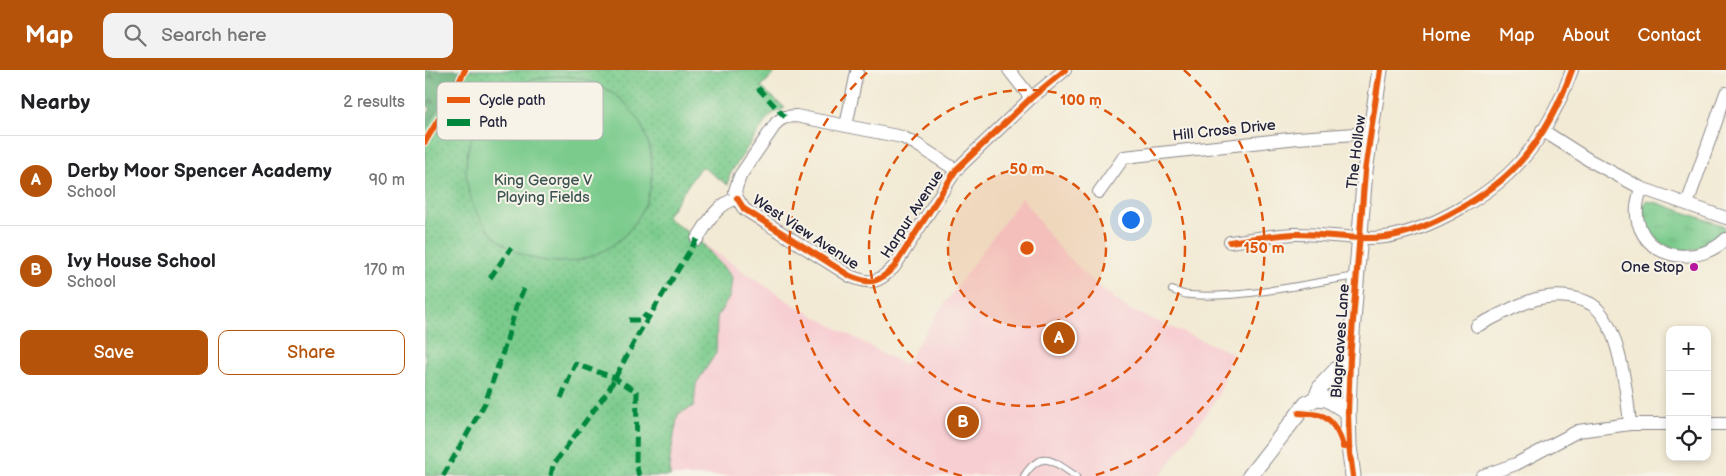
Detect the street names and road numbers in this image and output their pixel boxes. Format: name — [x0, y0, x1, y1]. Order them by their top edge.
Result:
street label: The Hollow — [1343, 114, 1370, 190]
street label: Hill Cross Drive — [1171, 116, 1277, 145]
street label: Harpur Avenue — [877, 166, 948, 262]
street label: West View Avenue — [749, 191, 863, 274]
street label: Blagreaves Lane — [1327, 283, 1354, 399]

